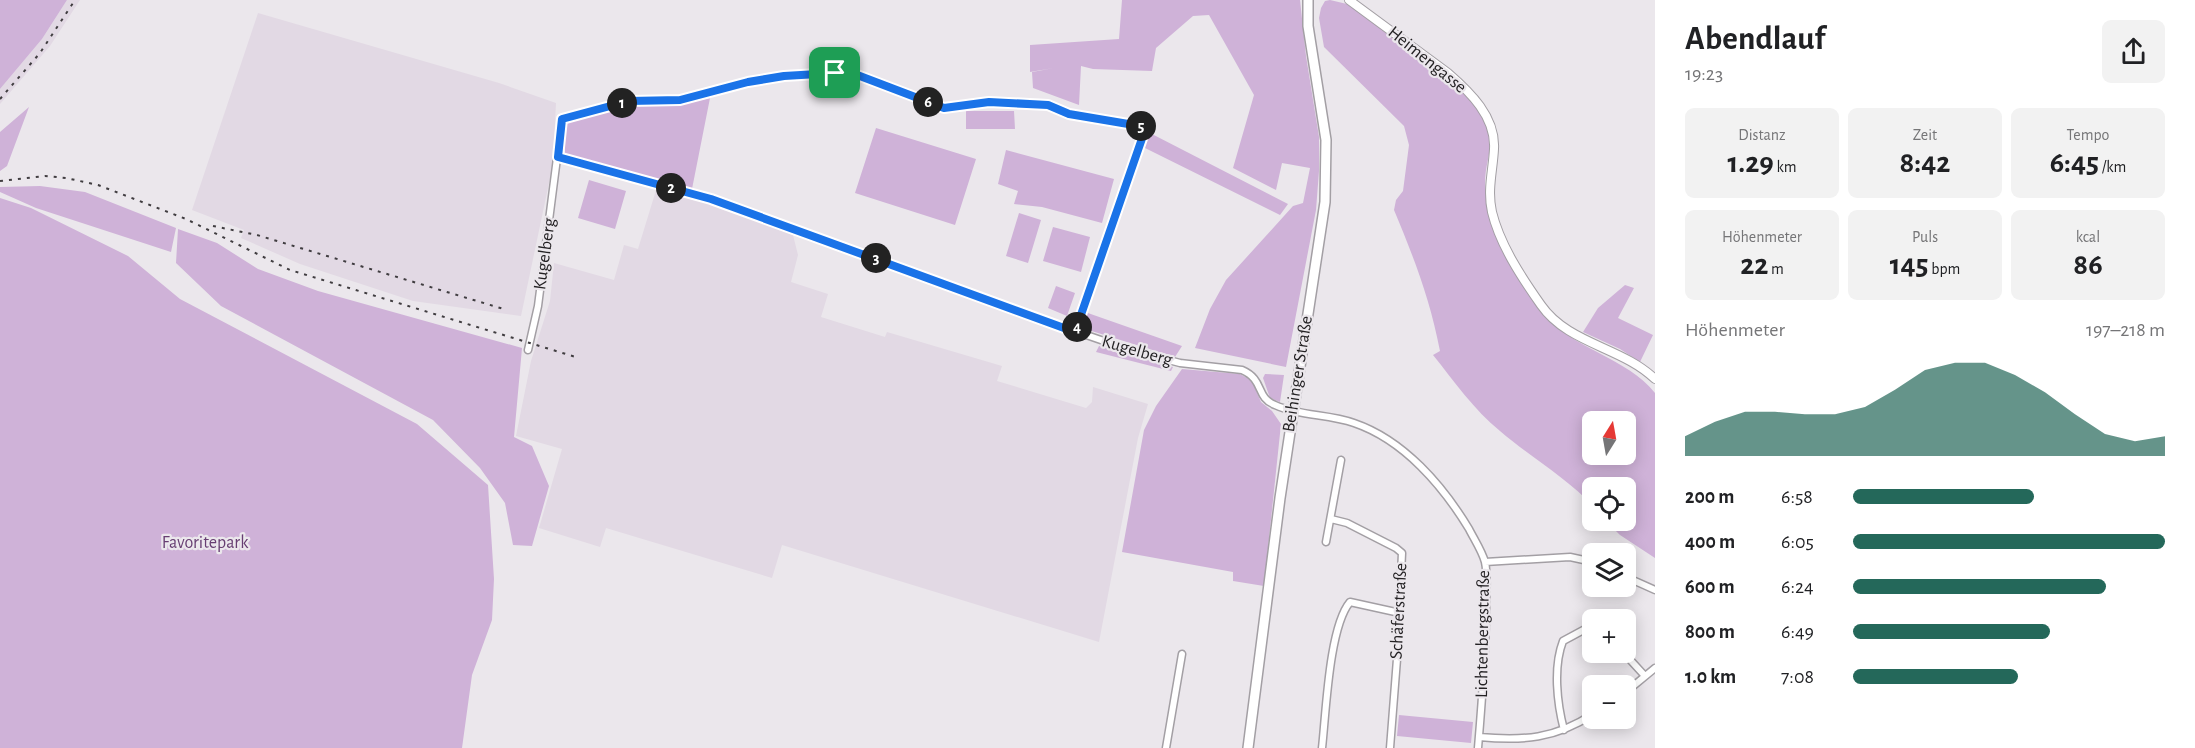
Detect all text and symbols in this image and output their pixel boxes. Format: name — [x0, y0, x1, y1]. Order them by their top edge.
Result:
button: share — [2102, 20, 2165, 83]
street label: Heimengasse — [1384, 23, 1470, 97]
text: Abendlauf — [1685, 23, 1825, 56]
pin — [809, 47, 860, 98]
icon: arrive — [818, 56, 851, 89]
text: 19:23 — [1685, 64, 1723, 84]
pin: 6 — [913, 87, 943, 117]
pin: 1 — [607, 88, 637, 118]
text: 6 — [924, 94, 932, 110]
text: 1 — [619, 95, 625, 111]
pin: 5 — [1126, 111, 1156, 141]
text: 5 — [1138, 118, 1144, 134]
text: Distanz — [1738, 127, 1786, 143]
text: Zeit — [1913, 127, 1937, 143]
text: Tempo — [2067, 127, 2109, 143]
text: 1.29 — [1727, 148, 1774, 178]
text: 8:42 — [1900, 148, 1950, 178]
text: 6:45 — [2050, 148, 2099, 178]
text: km — [1774, 159, 1797, 175]
text: /km — [2099, 159, 2126, 175]
pin: 2 — [656, 173, 686, 203]
text: 2 — [667, 180, 675, 196]
street label: Kugelberg — [531, 217, 559, 291]
text: Höhenmeter — [1722, 229, 1802, 245]
text: Puls — [1912, 229, 1938, 245]
text: kcal — [2076, 229, 2100, 245]
pin: 3 — [861, 243, 891, 273]
text: 3 — [873, 250, 879, 266]
text: 22 — [1740, 250, 1768, 280]
text: 145 — [1890, 250, 1929, 280]
text: 86 — [2073, 250, 2103, 280]
text: m — [1768, 261, 1784, 277]
text: bpm — [1929, 261, 1960, 277]
pin: 4 — [1062, 312, 1092, 342]
street label: Beihinger Straße — [1280, 315, 1316, 433]
text: 4 — [1073, 319, 1081, 335]
text: Höhenmeter — [1685, 320, 1785, 340]
text: 197–218 m — [2086, 320, 2165, 340]
street label: Kugelberg — [1100, 332, 1174, 370]
north arrow — [1582, 411, 1636, 465]
map controls — [1582, 411, 1636, 729]
button: locate — [1582, 477, 1636, 531]
text: 200 m — [1685, 487, 1734, 507]
text: 6:58 — [1781, 487, 1813, 507]
text: 400 m — [1685, 532, 1735, 552]
text: 6:05 — [1781, 532, 1814, 552]
park label: Favoritepark — [162, 534, 249, 552]
button: layers — [1582, 543, 1636, 597]
street label: Schäferstraße — [1387, 562, 1411, 660]
street label: Lichtenbergstraße — [1473, 570, 1493, 698]
text: 600 m — [1685, 577, 1735, 597]
text: 6:24 — [1781, 577, 1814, 597]
button: + — [1582, 609, 1636, 663]
text: 800 m — [1685, 622, 1735, 642]
text: 6:49 — [1781, 622, 1814, 642]
text: 1.0 km — [1685, 667, 1736, 687]
text: 7:08 — [1781, 667, 1814, 687]
button: − — [1582, 675, 1636, 729]

